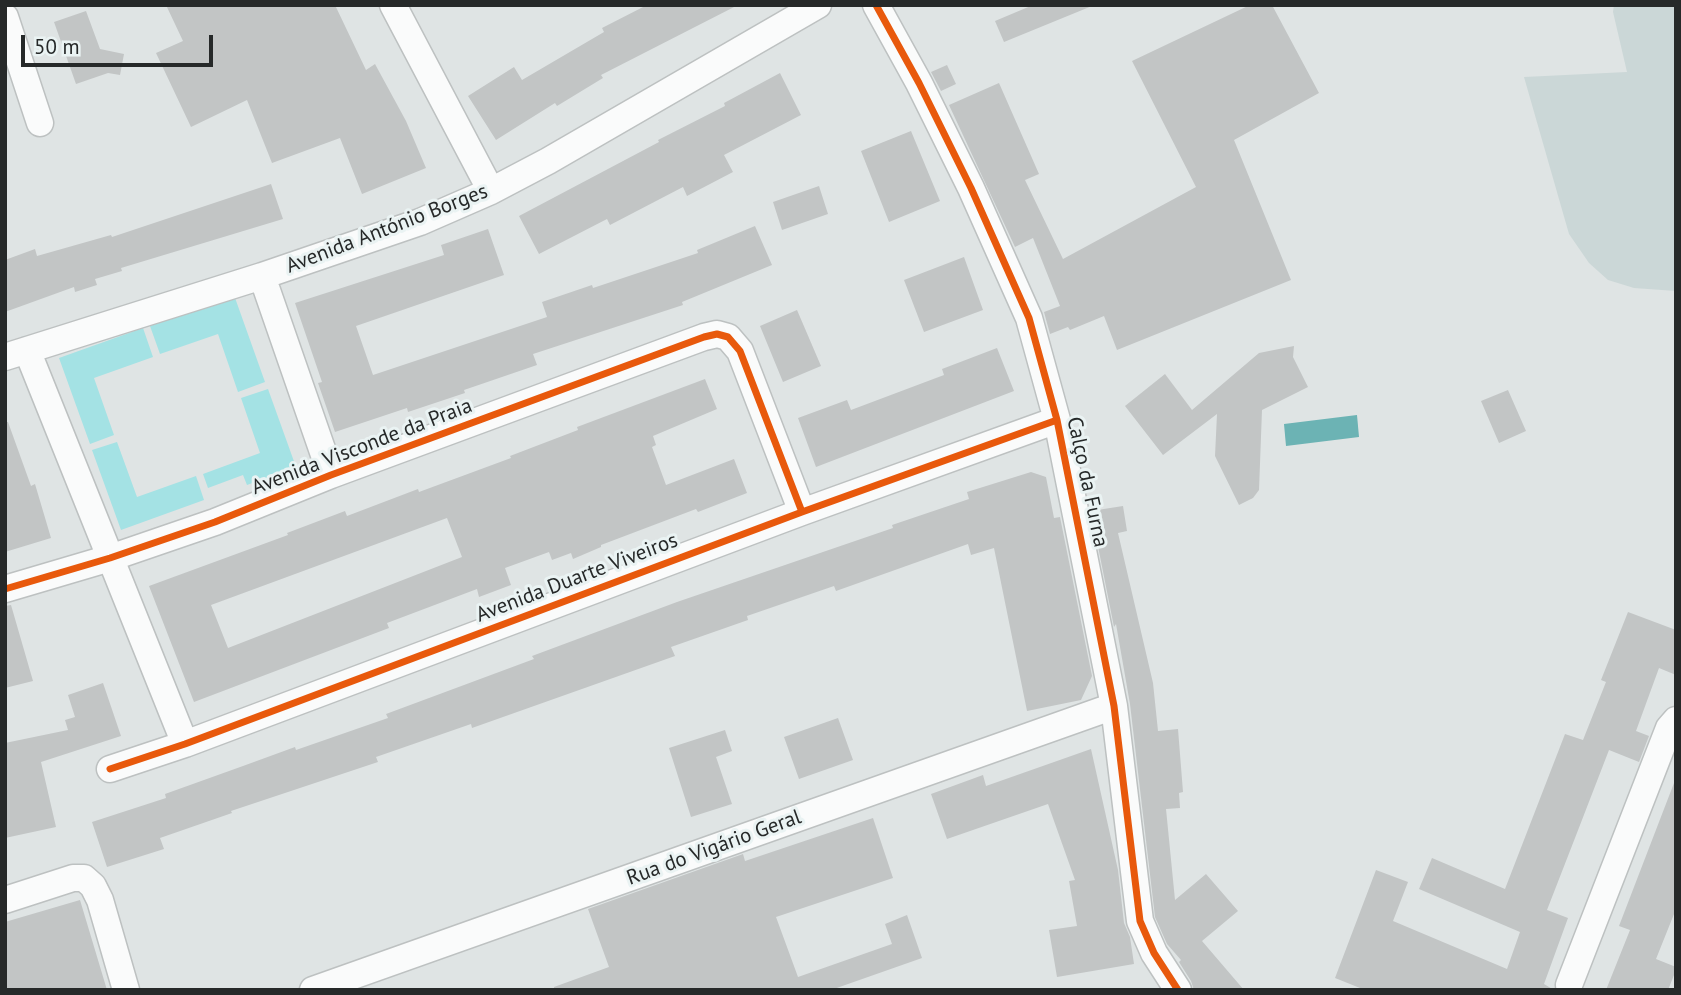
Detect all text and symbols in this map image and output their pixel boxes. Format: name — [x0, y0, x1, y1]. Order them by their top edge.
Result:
scale bar — [24, 21, 217, 65]
text: 50 m — [34, 33, 80, 60]
street label: Avenida António Borges — [283, 179, 491, 279]
street label: Avenida Visconde da Praia — [248, 393, 476, 501]
street label: Calço da Furna — [1061, 415, 1113, 549]
street label: Avenida Duarte Viveiros — [473, 528, 681, 628]
street label: Rua do Vigário Geral — [623, 805, 805, 891]

